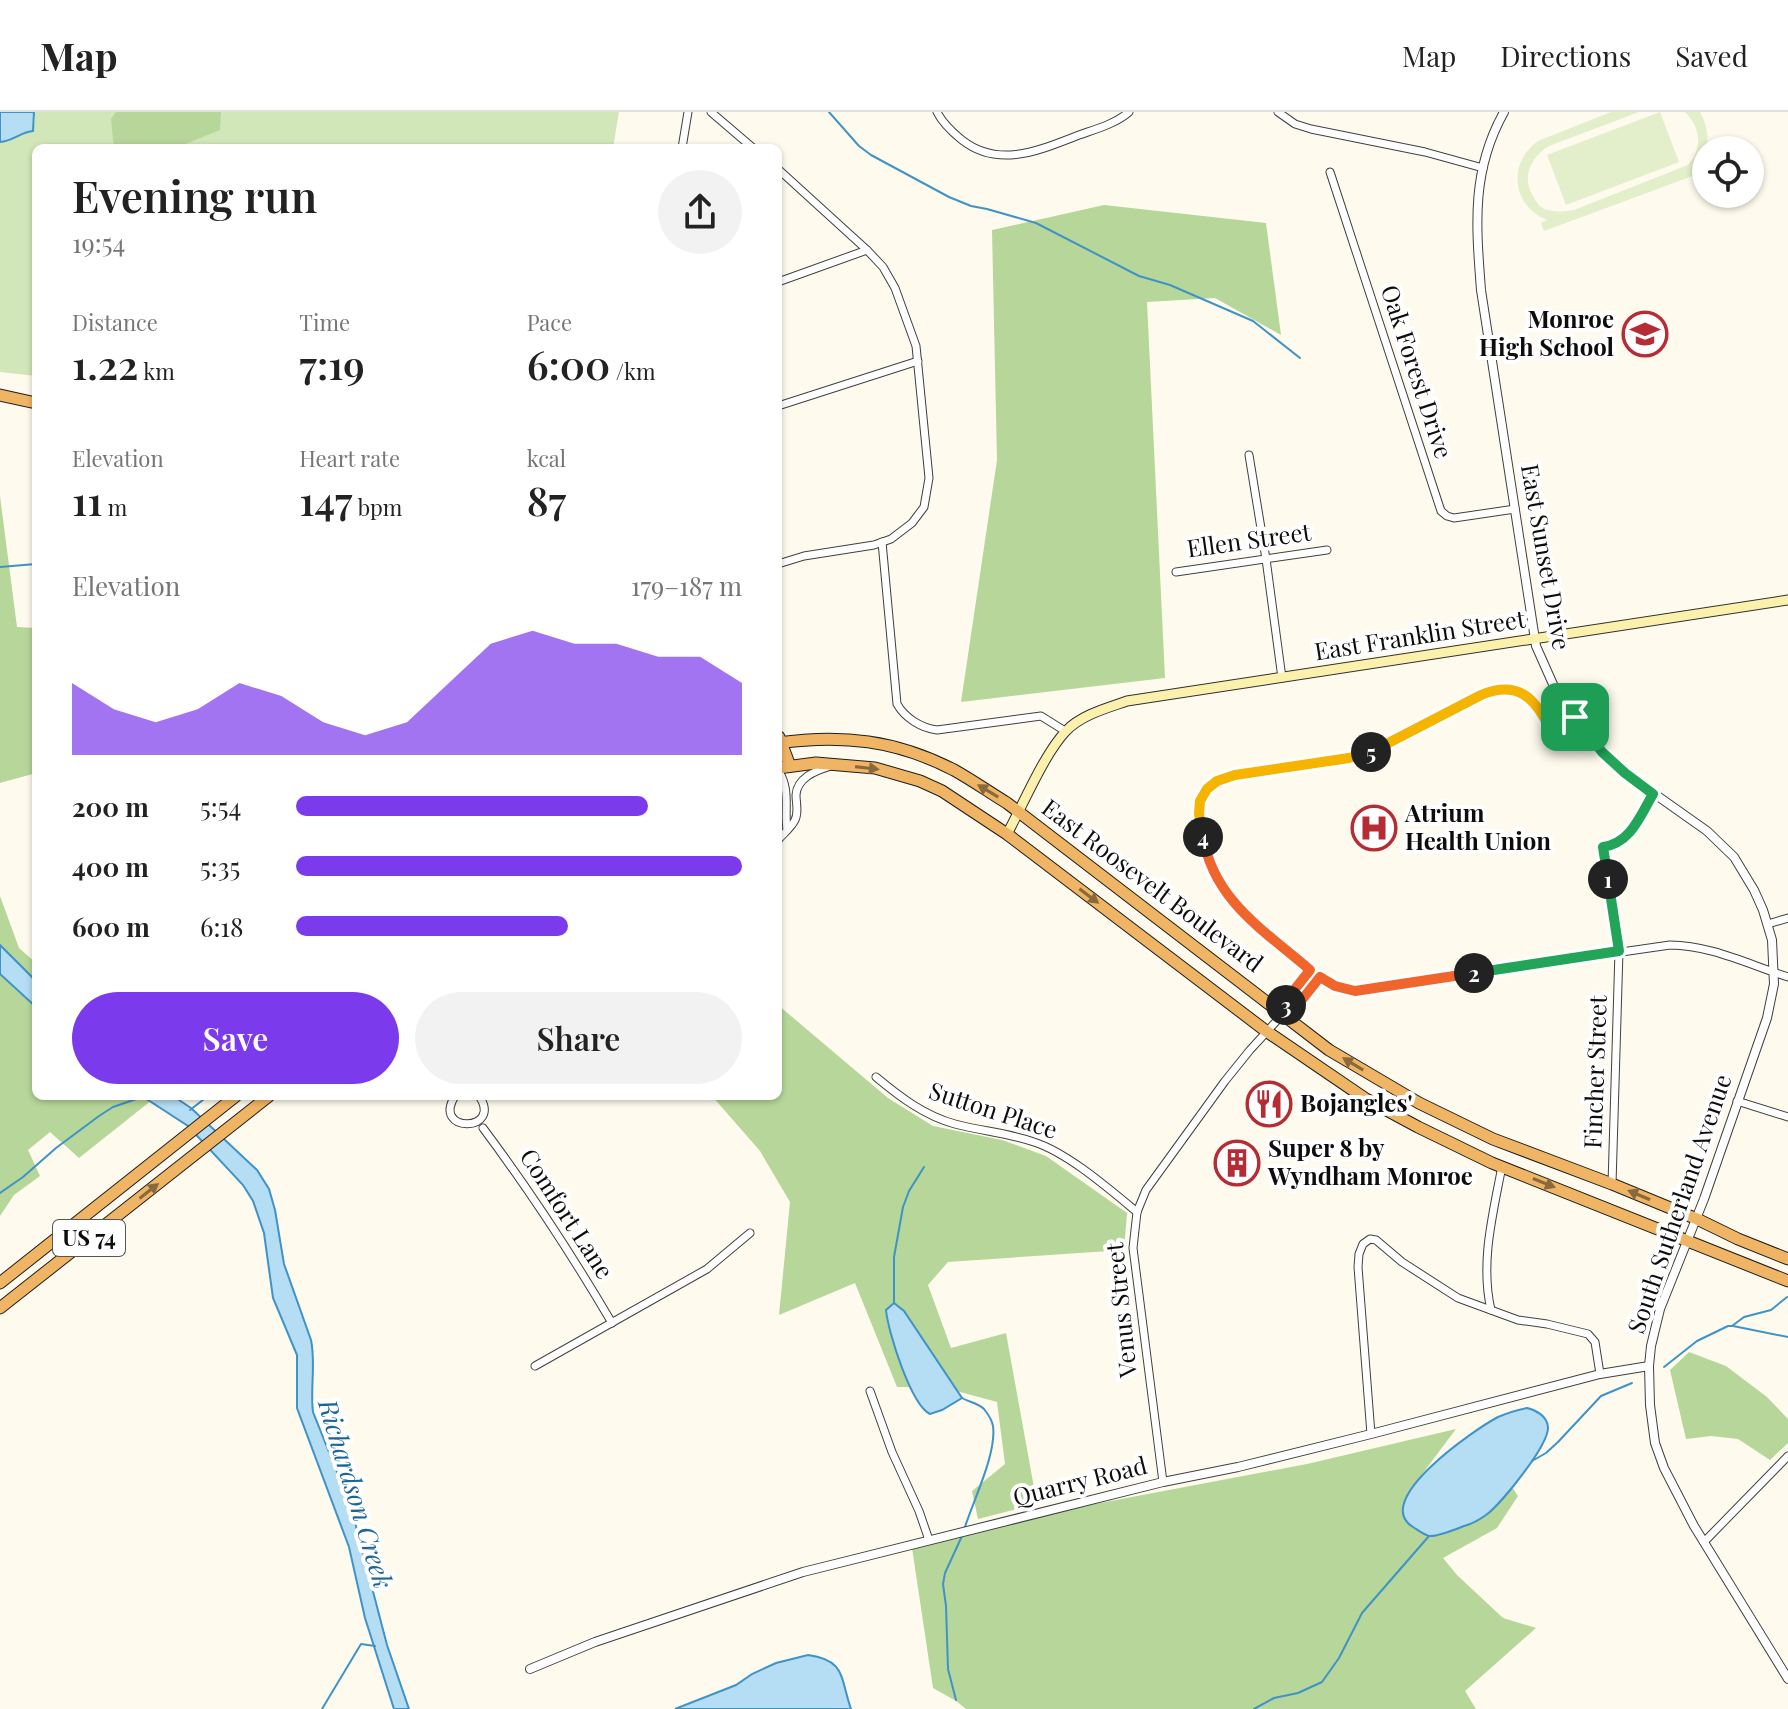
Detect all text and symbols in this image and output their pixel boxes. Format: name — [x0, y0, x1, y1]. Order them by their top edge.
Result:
text: Map — [40, 30, 117, 81]
text: Map — [1402, 37, 1456, 74]
text: Directions — [1500, 37, 1631, 74]
text: Saved — [1675, 37, 1748, 74]
map controls — [1692, 136, 1764, 208]
button: locate — [1692, 136, 1764, 208]
text: Evening run — [72, 165, 317, 224]
button: share — [658, 170, 742, 254]
text: 19:54 — [72, 225, 125, 260]
street label: Oak Forest Drive — [1375, 280, 1461, 462]
place label: Monroe High School — [1479, 302, 1615, 362]
text: Distance — [72, 307, 158, 337]
text: Time — [299, 307, 350, 337]
text: Pace — [527, 307, 572, 337]
school or university icon: Monroe High School — [1621, 310, 1669, 358]
text: 1.22 — [72, 337, 138, 390]
text: 7:19 — [299, 337, 365, 390]
text: 6:00 — [527, 337, 610, 390]
text: km — [138, 356, 175, 386]
text: /km — [610, 356, 656, 386]
text: Elevation — [72, 443, 164, 473]
text: Heart rate — [299, 443, 400, 473]
text: kcal — [527, 443, 566, 473]
street label: East Sunset Drive — [1515, 461, 1579, 652]
text: 11 — [72, 473, 102, 526]
text: 147 — [299, 473, 352, 526]
text: 87 — [527, 473, 566, 526]
text: m — [102, 492, 127, 522]
text: bpm — [352, 492, 402, 522]
street label: Ellen Street — [1185, 514, 1313, 564]
text: Elevation — [72, 568, 180, 603]
text: 179–187 m — [631, 568, 742, 603]
street label: East Franklin Street — [1312, 601, 1528, 666]
pin — [1541, 683, 1609, 751]
icon: arrive — [1553, 695, 1597, 739]
pin: 5 — [1351, 732, 1391, 772]
text: 5 — [1366, 737, 1376, 767]
one-way arrow — [855, 762, 880, 775]
one-way arrow — [977, 784, 999, 798]
text: 200 m — [72, 789, 149, 824]
text: 5:54 — [200, 789, 241, 824]
street label: East Roosevelt Boulevard — [1036, 791, 1270, 978]
place label: Atrium Health Union — [1404, 796, 1551, 856]
hospital icon: Atrium Health Union — [1350, 804, 1398, 852]
pin: 4 — [1183, 817, 1223, 857]
text: 4 — [1197, 822, 1209, 852]
text: 400 m — [72, 849, 149, 884]
text: 5:35 — [200, 849, 240, 884]
pin: 1 — [1588, 859, 1628, 899]
text: 1 — [1604, 864, 1612, 894]
one-way arrow — [1079, 888, 1099, 904]
text: 600 m — [72, 909, 150, 944]
text: 6:18 — [200, 909, 244, 944]
pin: 2 — [1454, 953, 1494, 993]
text: 2 — [1468, 958, 1480, 988]
pin: 3 — [1266, 985, 1306, 1025]
text: 3 — [1281, 990, 1291, 1020]
button: Save — [72, 992, 399, 1084]
button: Share — [415, 992, 742, 1084]
street label: Fincher Street — [1575, 994, 1613, 1149]
one-way arrow — [1342, 1057, 1364, 1071]
street label: South Sutherland Avenue — [1619, 1070, 1738, 1337]
street label: Sutton Place — [926, 1073, 1062, 1145]
restaurant icon: Bojangles' — [1245, 1080, 1293, 1128]
place label: Bojangles' — [1300, 1086, 1413, 1118]
place label: Super 8 by Wyndham Monroe — [1267, 1131, 1473, 1191]
building icon: Super 8 by Wyndham Monroe — [1213, 1139, 1261, 1187]
street label: Comfort Lane — [514, 1142, 622, 1284]
one-way arrow — [1532, 1176, 1556, 1189]
one-way arrow — [139, 1183, 159, 1199]
one-way arrow — [1627, 1189, 1651, 1202]
road number: US 74 — [53, 1220, 125, 1256]
street label: Venus Street — [1097, 1241, 1143, 1380]
water label: Richardson Creek — [311, 1394, 402, 1593]
street label: Quarry Road — [1009, 1448, 1150, 1512]

